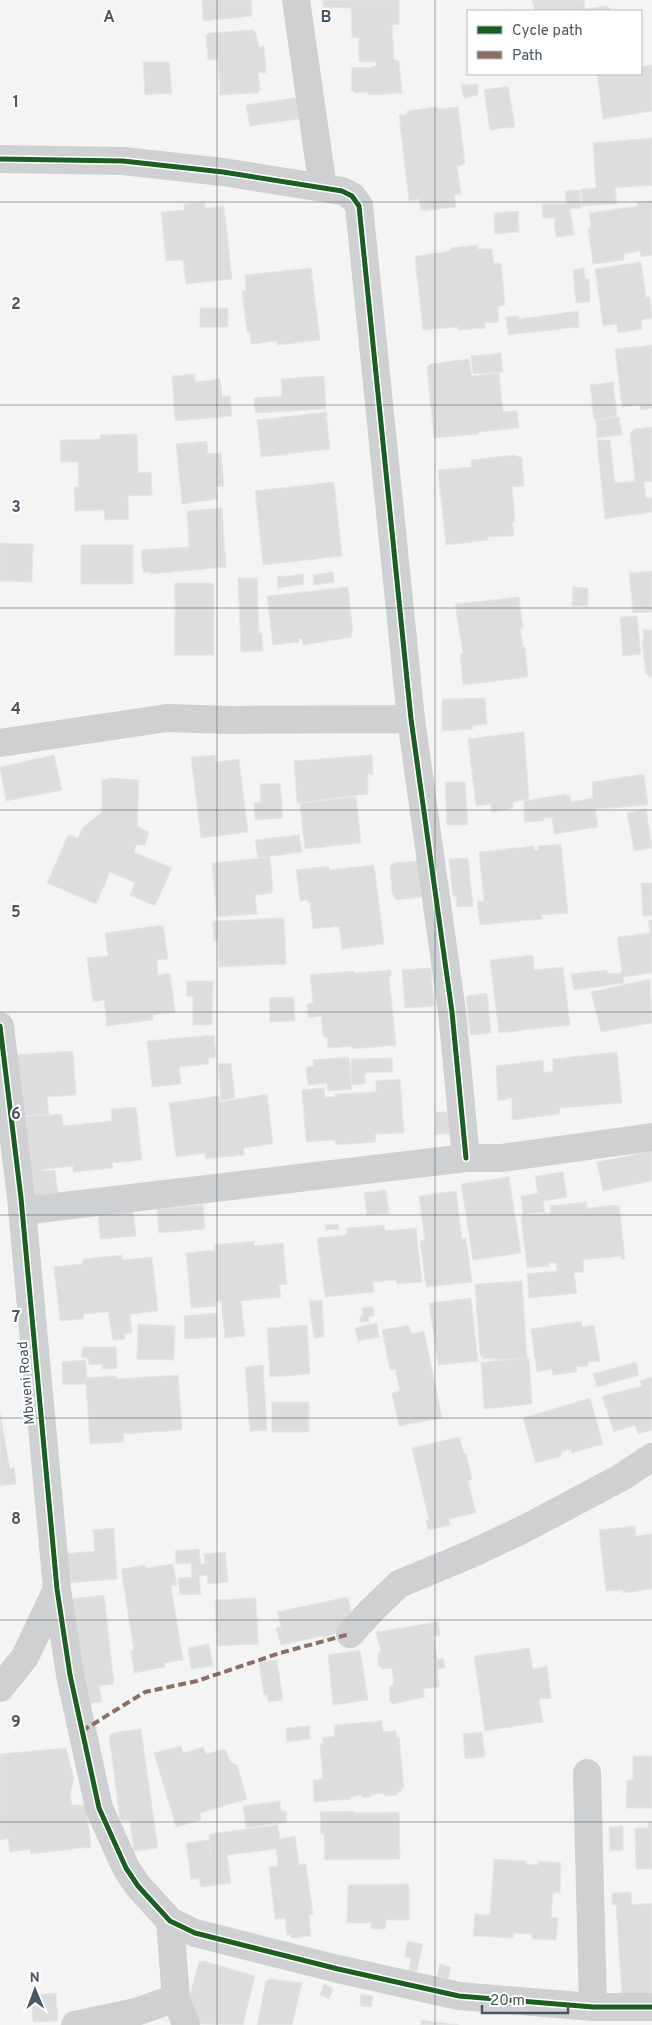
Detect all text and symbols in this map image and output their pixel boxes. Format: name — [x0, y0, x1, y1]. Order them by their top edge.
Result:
text: A — [103, 8, 115, 28]
text: B — [320, 8, 332, 28]
legend — [467, 10, 642, 75]
text: Cycle path — [512, 22, 583, 41]
text: Path — [512, 47, 543, 66]
text: 1 — [13, 93, 19, 113]
text: 2 — [11, 295, 21, 315]
text: 3 — [11, 498, 21, 518]
text: 4 — [11, 700, 21, 720]
text: 5 — [11, 903, 21, 923]
text: 6 — [11, 1105, 21, 1125]
text: 7 — [12, 1308, 20, 1328]
street label: Mbweni Road — [15, 1341, 39, 1425]
text: 8 — [11, 1510, 21, 1530]
text: 9 — [11, 1713, 21, 1733]
north arrow — [10, 1965, 60, 2015]
text: N — [30, 1970, 40, 1987]
scale bar — [482, 1982, 568, 2014]
text: 20 m — [490, 1992, 525, 2011]

